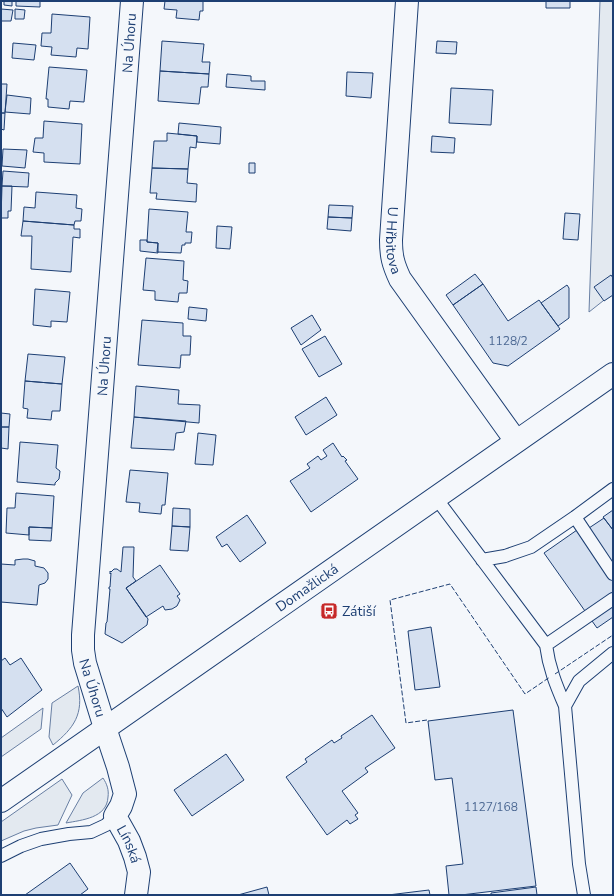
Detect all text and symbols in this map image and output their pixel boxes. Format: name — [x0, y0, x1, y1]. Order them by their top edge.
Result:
street label: Na Úhoru — [118, 12, 141, 74]
street label: U Hřbitova — [381, 206, 406, 277]
house number: 1128/2 — [488, 333, 528, 349]
street label: Na Úhoru — [93, 335, 116, 397]
street label: Domažlická — [272, 559, 342, 616]
bus stop icon: Zátiší — [319, 601, 339, 621]
place label: Zátiší — [342, 602, 376, 621]
street label: Na Úhoru — [74, 656, 110, 720]
house number: 1127/168 — [464, 799, 518, 815]
street label: Línská — [112, 822, 145, 865]

